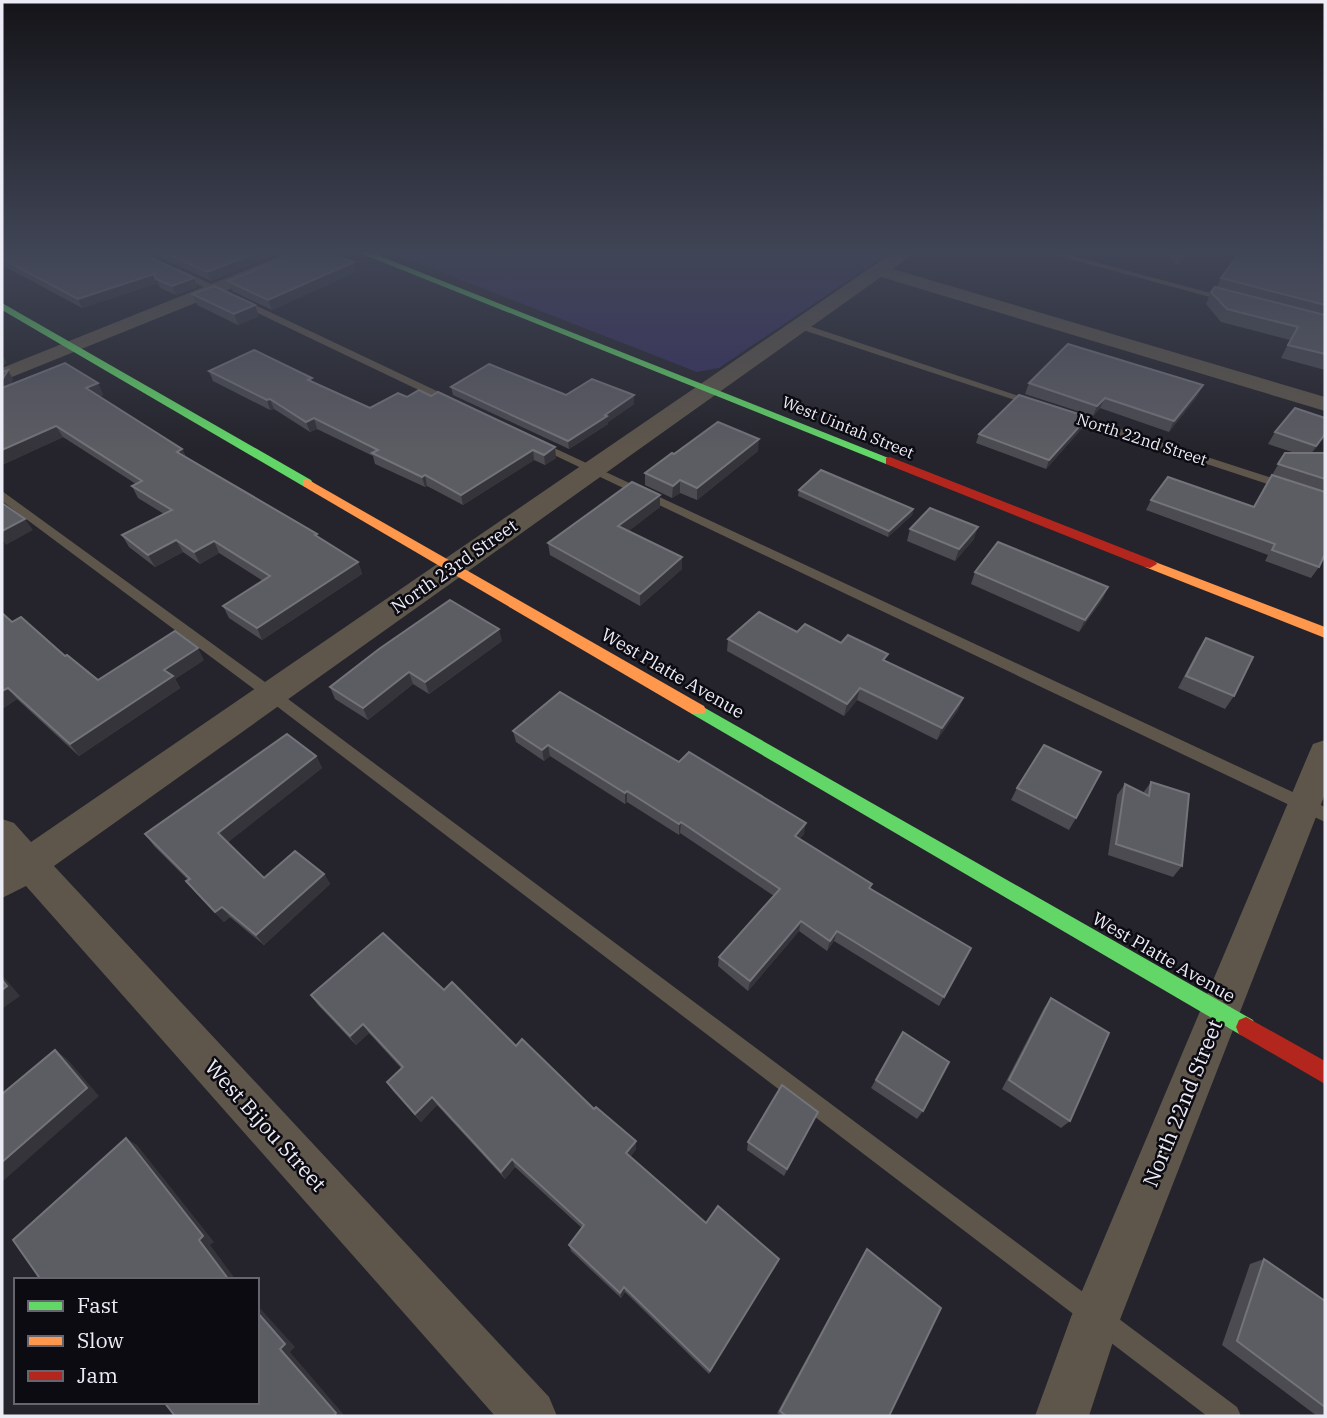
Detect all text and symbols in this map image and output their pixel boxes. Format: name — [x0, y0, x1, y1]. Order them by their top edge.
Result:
street label: West Uintah Street — [779, 391, 917, 463]
street label: North 22nd Street — [1074, 409, 1210, 470]
street label: North 23rd Street — [386, 514, 522, 618]
street label: West Platte Avenue — [597, 623, 749, 723]
street label: West Platte Avenue — [1088, 907, 1240, 1007]
street label: North 22nd Street — [1136, 1015, 1228, 1191]
street label: West Bijou Street — [199, 1053, 333, 1197]
legend — [14, 1278, 259, 1404]
text: Fast — [77, 1291, 118, 1319]
text: Slow — [77, 1326, 124, 1354]
text: Jam — [77, 1361, 118, 1389]

